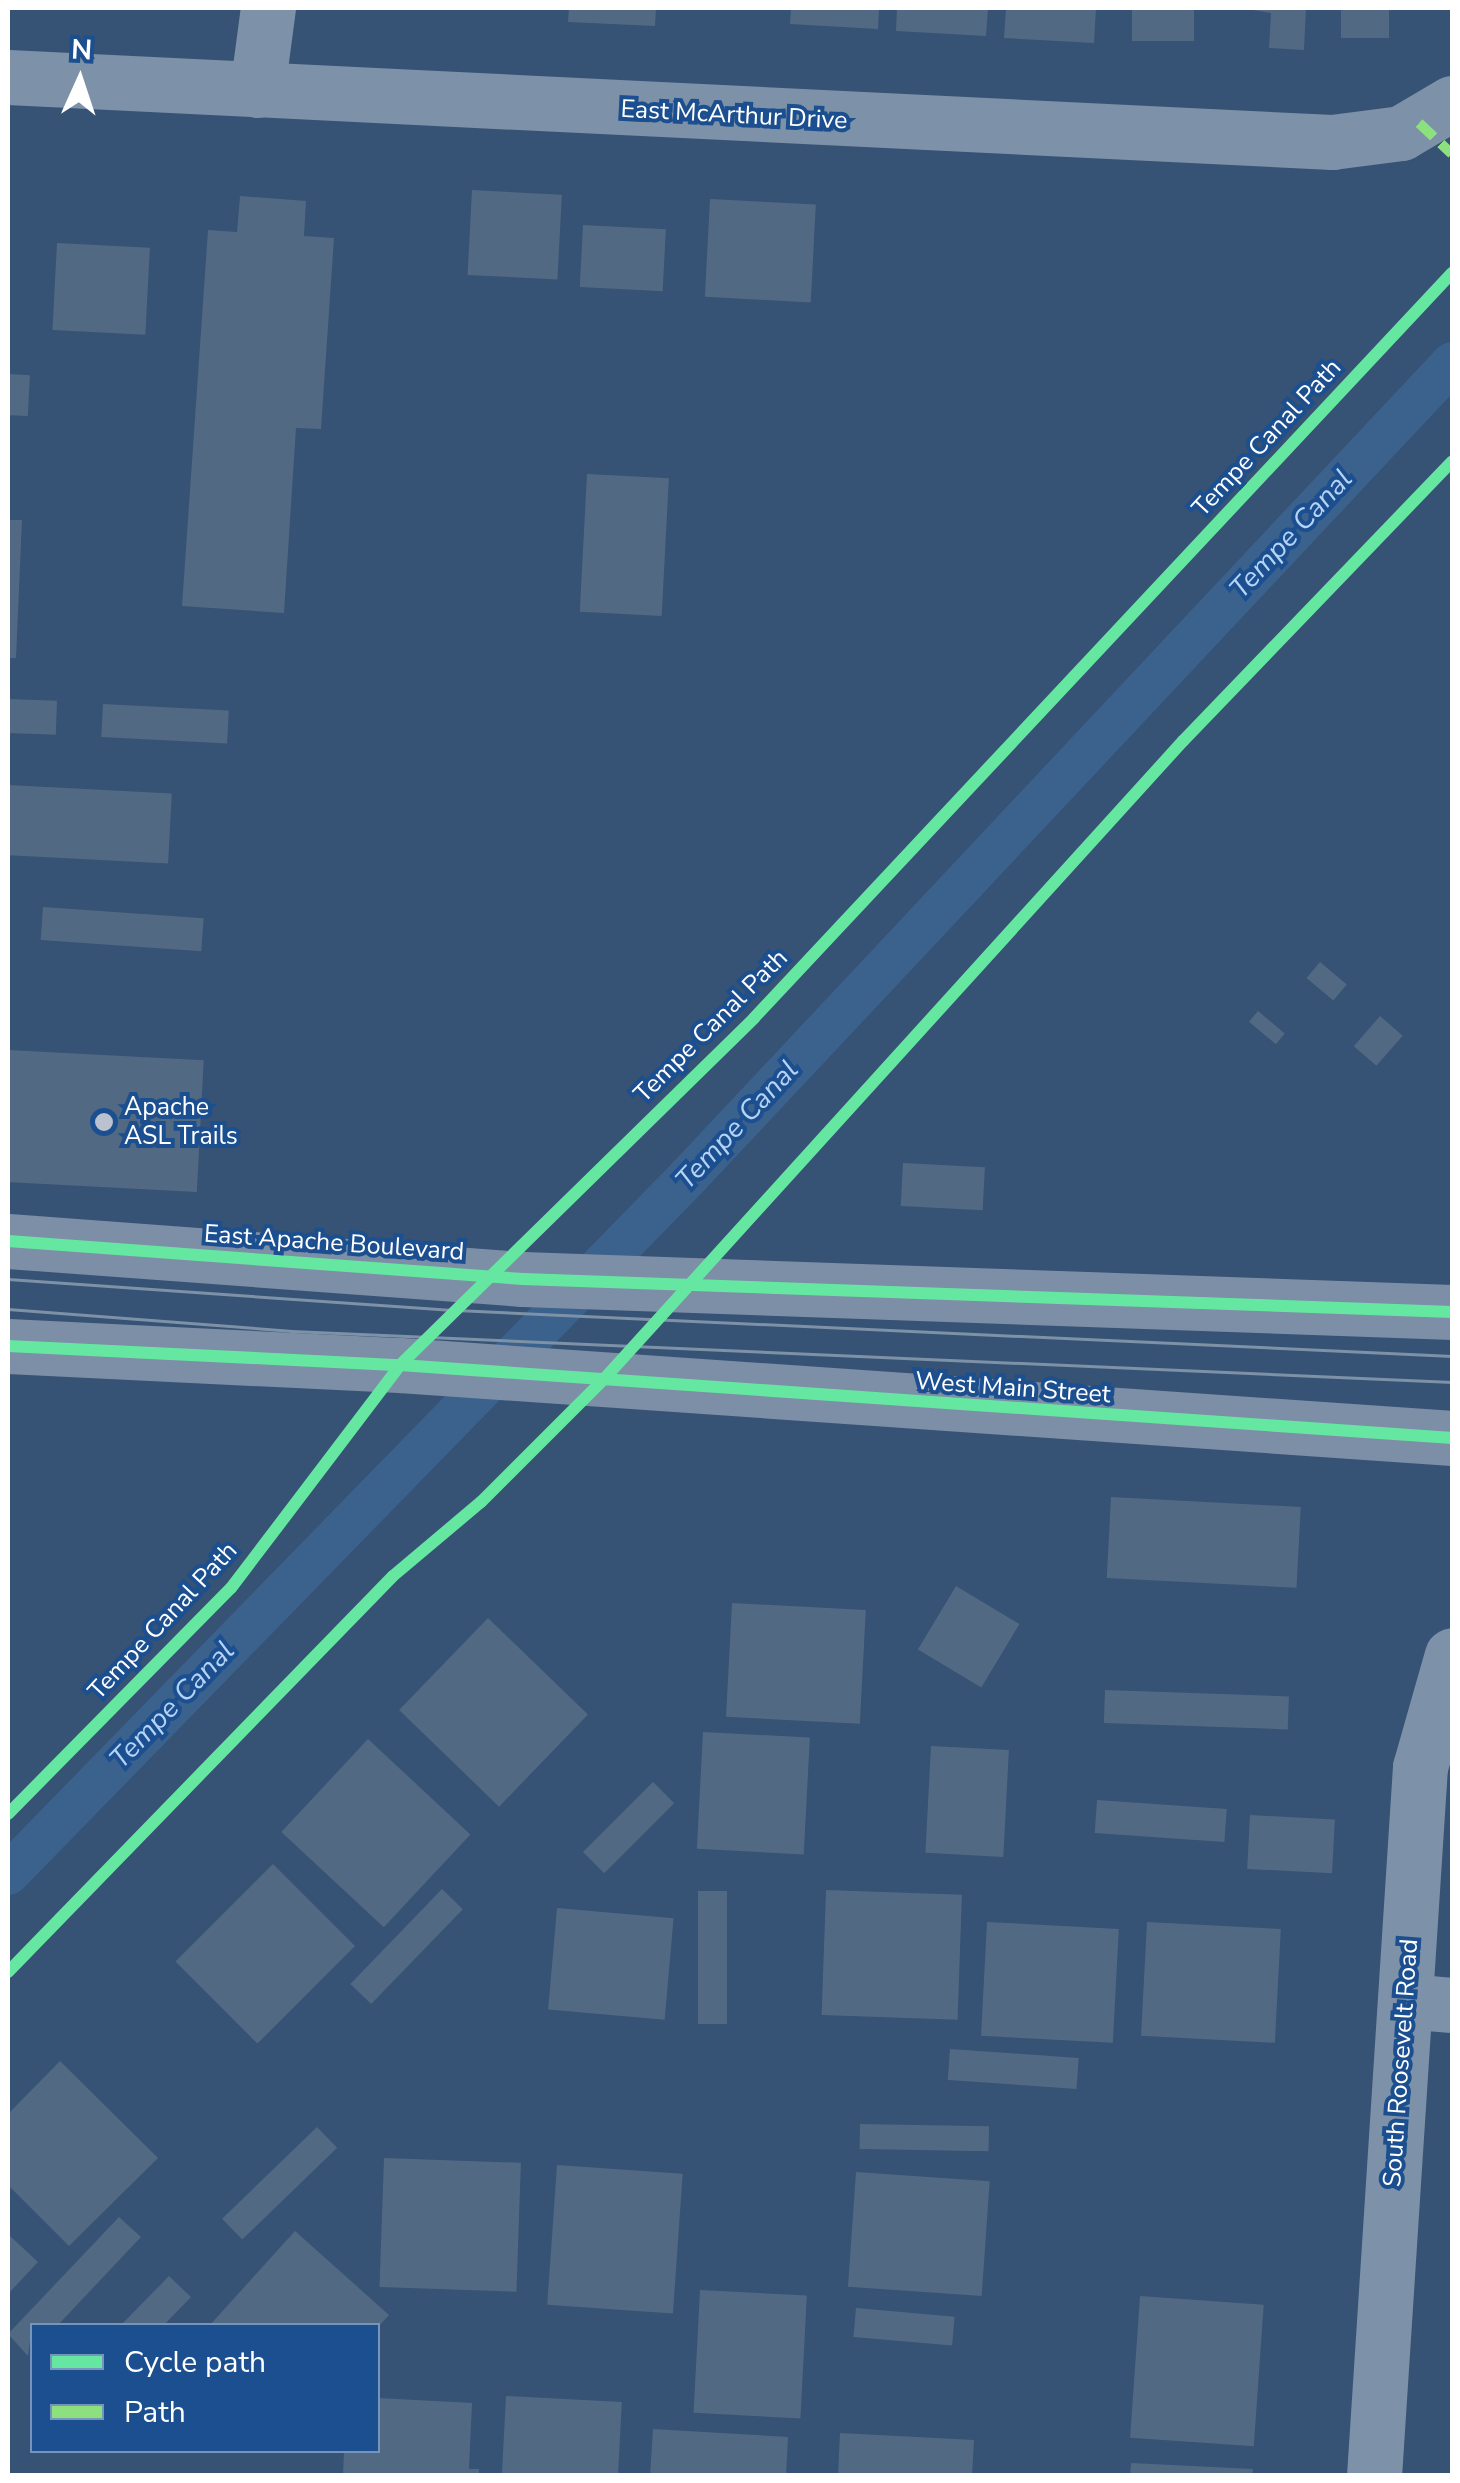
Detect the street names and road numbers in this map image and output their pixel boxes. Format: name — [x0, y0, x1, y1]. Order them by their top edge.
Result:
street label: East McArthur Drive — [620, 94, 848, 136]
street label: Tempe Canal Path — [1186, 353, 1348, 523]
street label: Tempe Canal Path — [628, 943, 794, 1109]
street label: East Apache Boulevard — [203, 1219, 465, 1267]
street label: West Main Street — [914, 1366, 1112, 1410]
street label: Tempe Canal Path — [82, 1536, 244, 1706]
street label: South Roosevelt Road — [1377, 1938, 1425, 2188]

